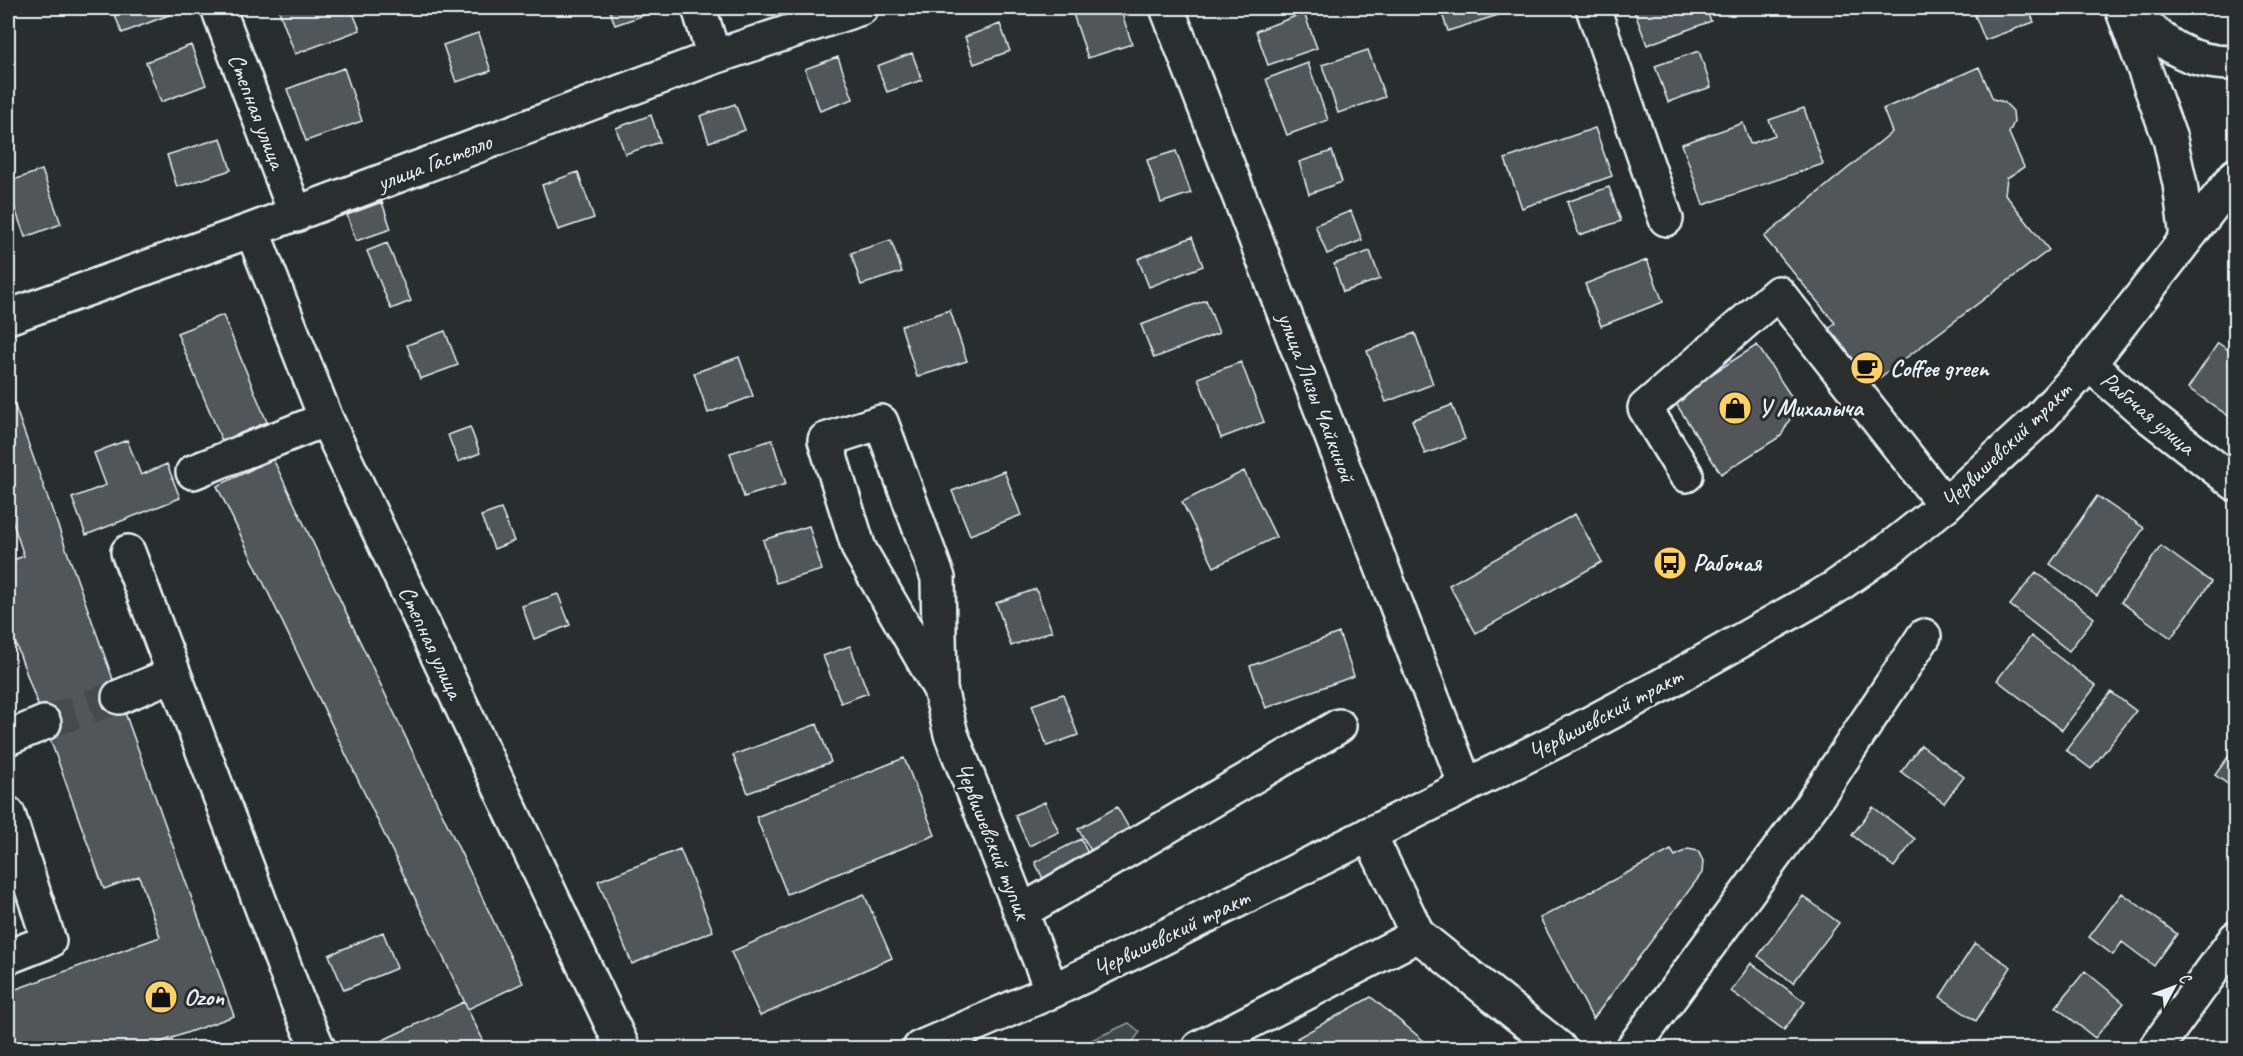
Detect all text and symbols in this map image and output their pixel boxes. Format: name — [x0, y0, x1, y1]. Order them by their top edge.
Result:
street label: Степная улица — [221, 49, 294, 175]
street label: улица Гастелло — [371, 126, 497, 198]
street label: улица Лизы Чайкиной — [1270, 306, 1364, 488]
cafe icon: Coffee green — [1849, 350, 1885, 386]
place label: Coffee green — [1890, 353, 1990, 383]
street label: Рабочая улица — [2094, 365, 2203, 462]
street label: Червишевский тракт — [1935, 374, 2079, 515]
shop icon: У Михалыча — [1717, 390, 1753, 426]
place label: У Михалыча — [1758, 393, 1865, 423]
bus stop icon: Рабочая — [1652, 545, 1688, 581]
place label: Рабочая — [1693, 548, 1762, 578]
street label: Степная улица — [392, 581, 471, 705]
street label: Червишевский тракт — [1523, 660, 1689, 767]
street label: Червишевский тупик — [948, 758, 1039, 926]
street label: Червишевский тракт — [1088, 882, 1255, 984]
north arrow — [2144, 957, 2204, 1017]
text: С — [2174, 968, 2196, 989]
shop icon: Ozon — [143, 979, 179, 1015]
place label: Ozon — [184, 982, 225, 1012]

